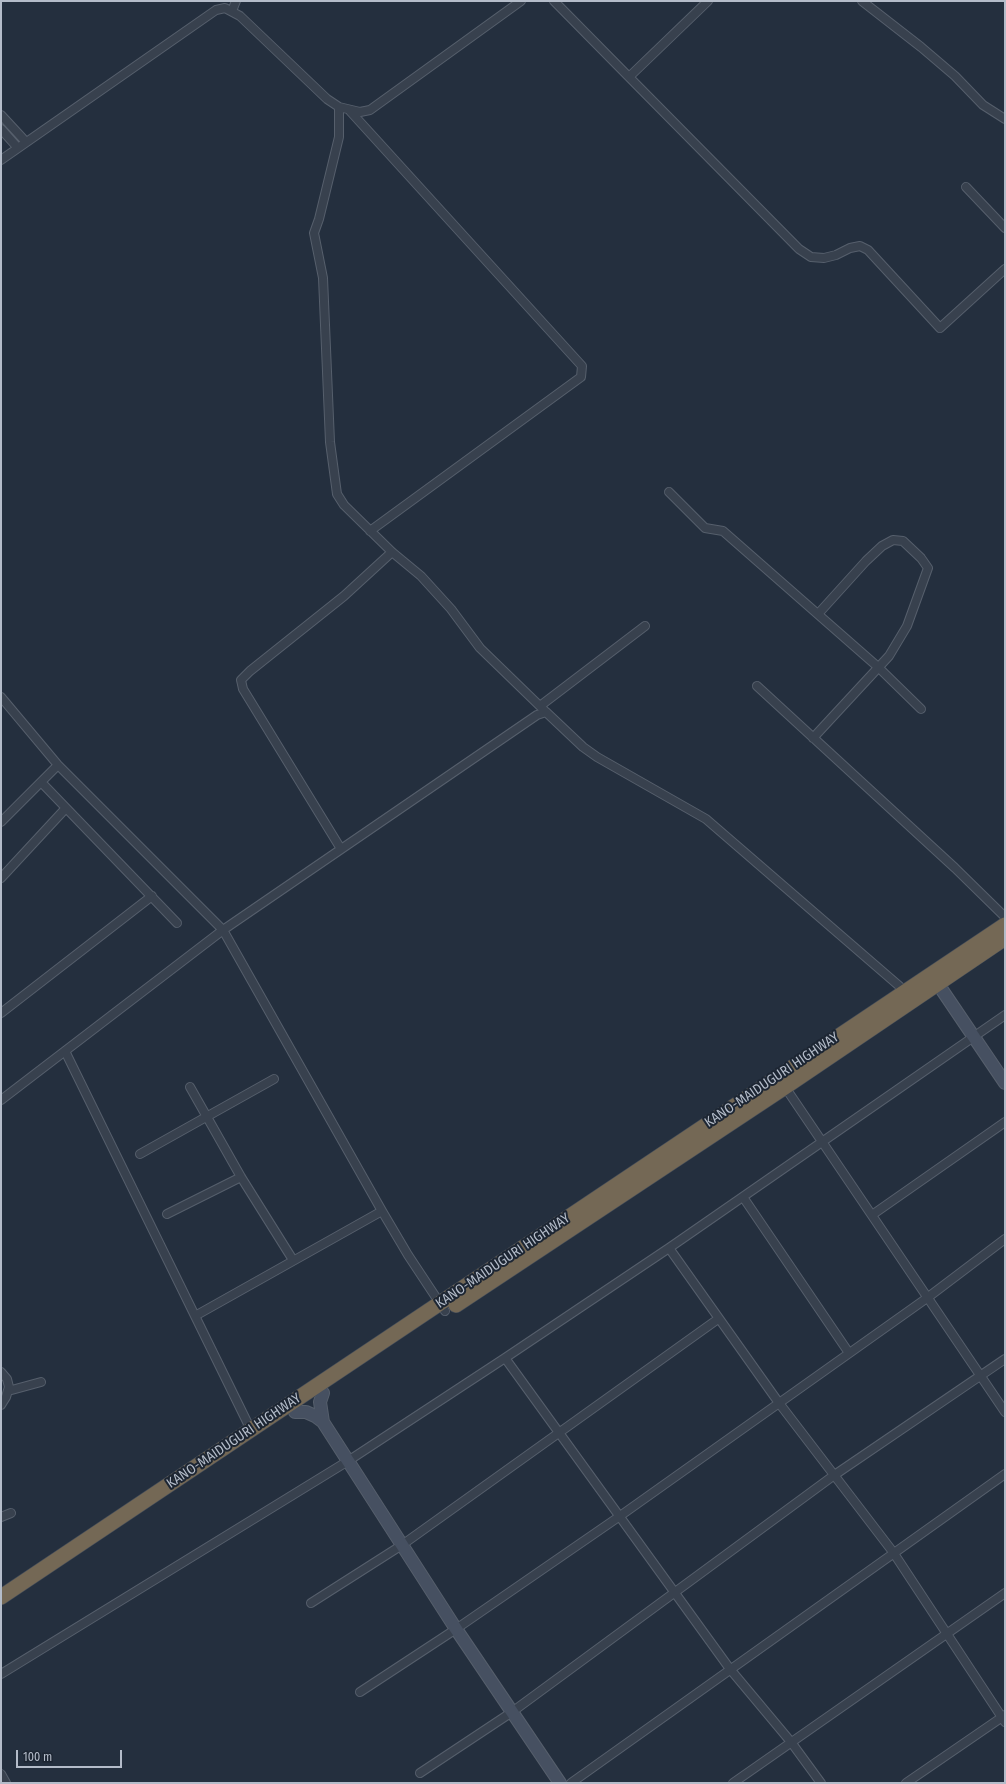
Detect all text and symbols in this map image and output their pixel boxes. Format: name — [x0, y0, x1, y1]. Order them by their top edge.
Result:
street label: KANO-MAIDUGURI HIGHWAY — [702, 1029, 842, 1131]
street label: KANO-MAIDUGURI HIGHWAY — [433, 1210, 573, 1312]
street label: KANO-MAIDUGURI HIGHWAY — [164, 1390, 304, 1492]
scale bar — [18, 1742, 124, 1768]
text: 100 m — [23, 1750, 52, 1764]

